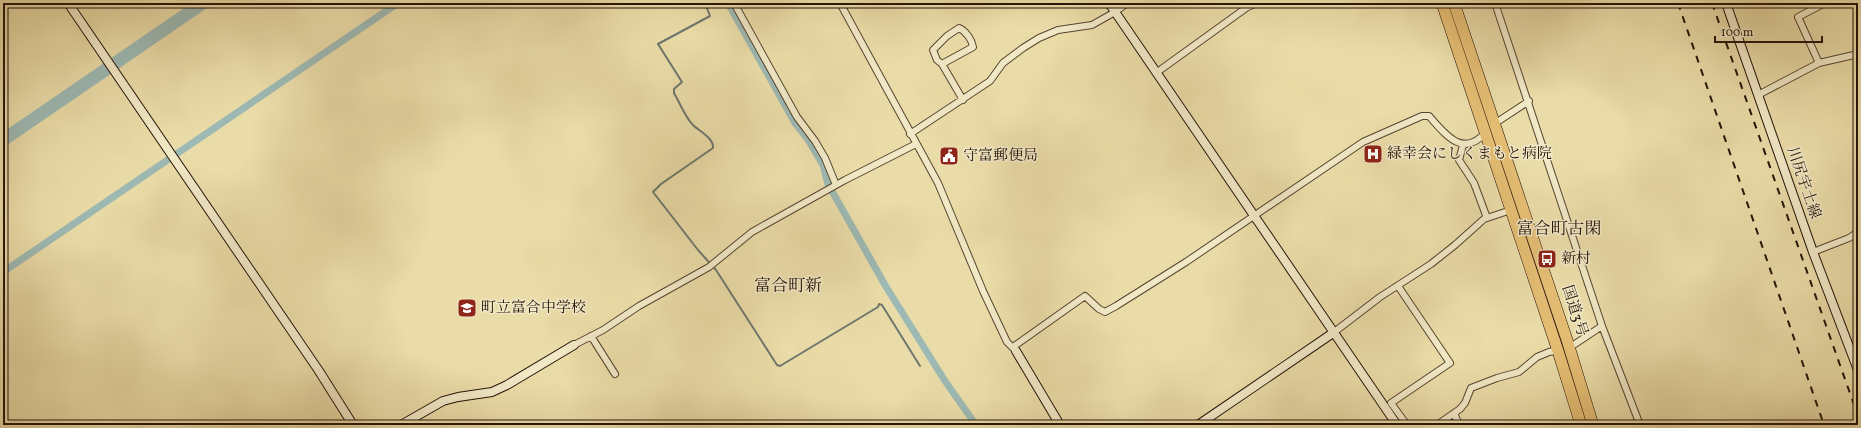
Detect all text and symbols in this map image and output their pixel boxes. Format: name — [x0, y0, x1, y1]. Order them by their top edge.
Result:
scale bar — [1715, 18, 1822, 44]
text: 100 m — [1721, 25, 1754, 41]
hospital icon: 緑幸会にしくまもと病院 — [1362, 143, 1384, 165]
place label: 緑幸会にしくまもと病院 — [1387, 144, 1552, 165]
street label: 川尻宇土線 — [1781, 144, 1825, 222]
public building icon: 守富郵便局 — [938, 145, 960, 167]
place label: 守富郵便局 — [963, 146, 1038, 167]
district label: 富合町古閑 — [1517, 218, 1602, 241]
bus stop icon: 新村 — [1536, 248, 1558, 270]
place label: 新村 — [1561, 249, 1591, 270]
district label: 富合町新 — [754, 275, 822, 298]
street label: 国道3号 — [1556, 283, 1592, 339]
school or university icon: 町立富合中学校 — [456, 297, 478, 319]
place label: 町立富合中学校 — [481, 298, 586, 319]

